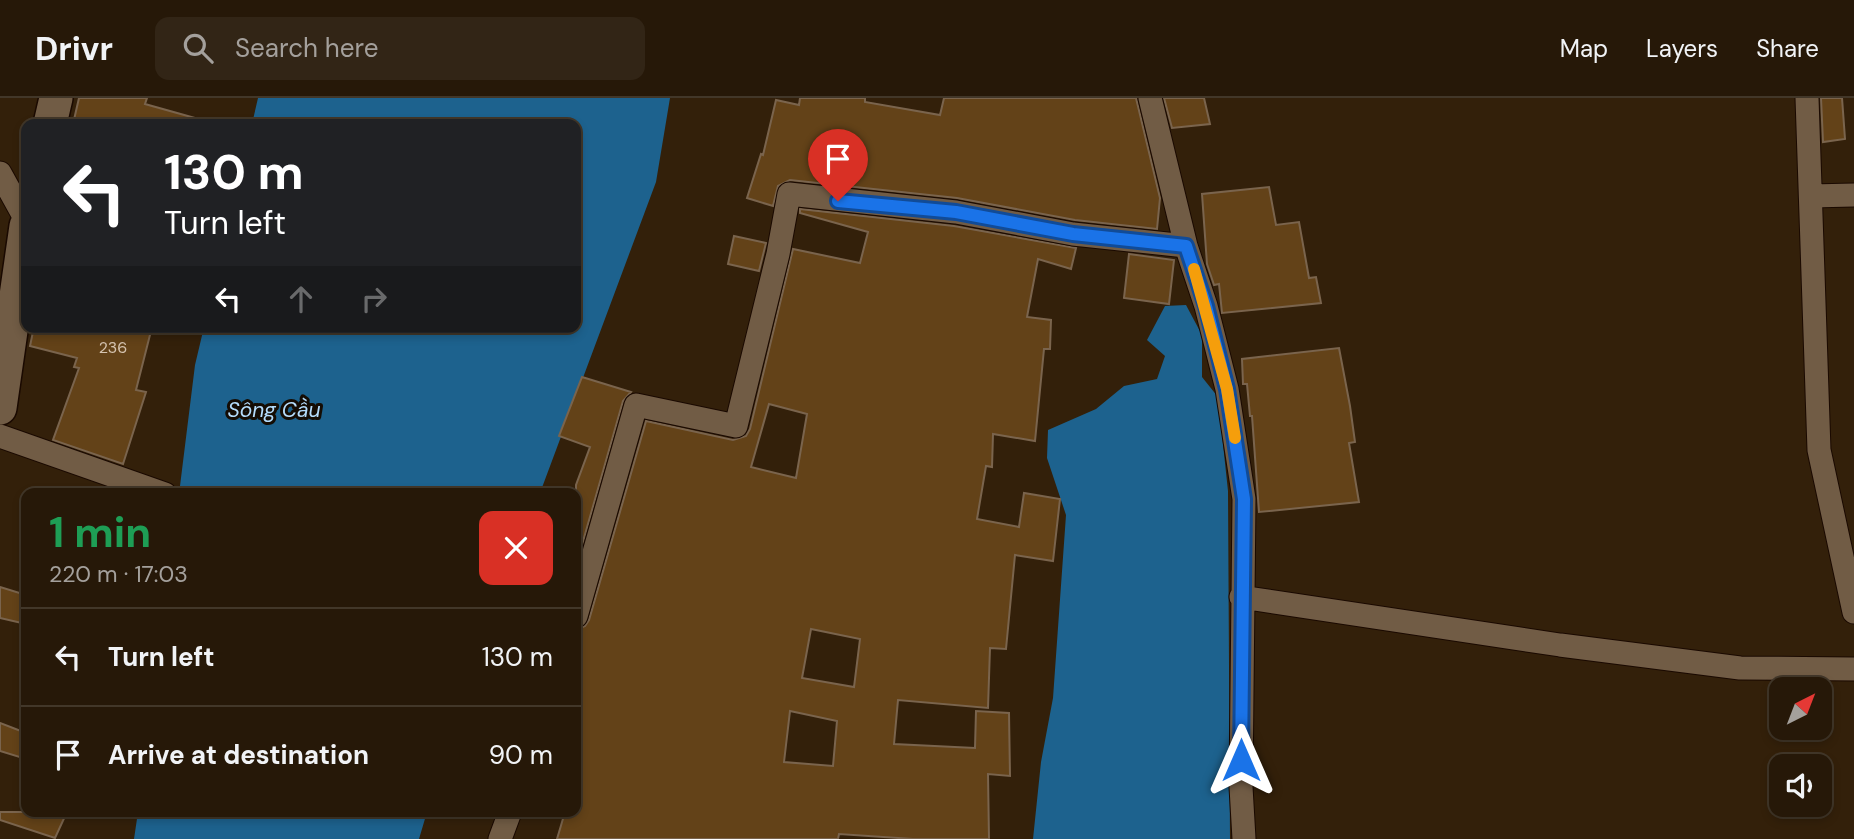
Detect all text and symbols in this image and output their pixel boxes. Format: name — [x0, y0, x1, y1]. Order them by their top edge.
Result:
search box — [155, 17, 645, 80]
text: Drivr — [35, 27, 113, 70]
icon: search — [179, 29, 217, 67]
text: Search here — [235, 31, 378, 65]
text: Map — [1560, 33, 1608, 64]
text: Layers — [1646, 33, 1718, 64]
text: Share — [1756, 33, 1819, 64]
pin — [808, 129, 868, 201]
text: 130 m — [164, 140, 304, 204]
icon: arrive — [819, 140, 857, 178]
icon: left — [49, 147, 140, 238]
text: Turn left — [164, 202, 286, 244]
icon: left — [209, 280, 247, 318]
icon: ahead — [282, 280, 320, 318]
icon: right — [355, 280, 393, 318]
house number: 236 — [99, 337, 127, 358]
water label: Sông Cầu — [227, 396, 321, 424]
text: 1 min — [49, 505, 151, 560]
button: close — [479, 511, 553, 585]
text: 220 m · 17:03 — [49, 559, 188, 589]
icon: left — [49, 638, 87, 676]
text: Turn left — [108, 640, 215, 674]
text: 130 m — [482, 640, 553, 674]
north arrow — [1769, 677, 1832, 740]
map controls — [1769, 677, 1832, 817]
position arrow — [1204, 723, 1278, 797]
icon: arrive — [49, 736, 87, 774]
text: Arrive at destination — [108, 738, 369, 772]
text: 90 m — [489, 738, 553, 772]
button: sound — [1769, 754, 1832, 817]

